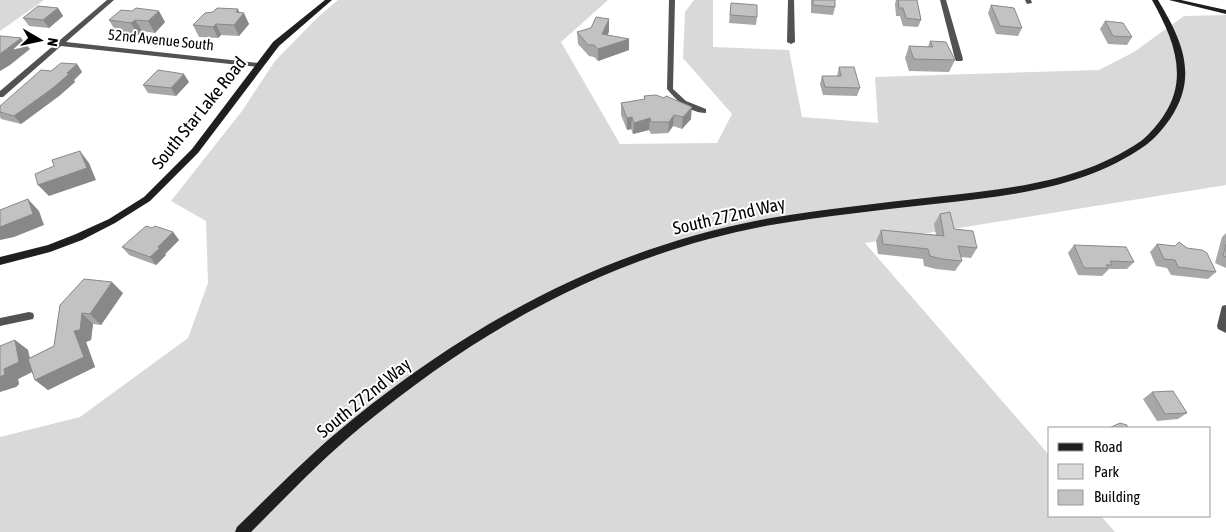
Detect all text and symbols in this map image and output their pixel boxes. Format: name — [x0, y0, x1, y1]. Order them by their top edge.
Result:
north arrow — [15, 15, 65, 65]
street label: 52nd Avenue South — [107, 25, 215, 54]
text: N — [44, 37, 61, 47]
street label: South Star Lake Road — [147, 52, 250, 173]
street label: South 272nd Way — [671, 192, 787, 239]
street label: South 272nd Way — [313, 353, 415, 442]
legend — [1048, 427, 1211, 517]
text: Road — [1094, 438, 1123, 455]
text: Park — [1094, 463, 1119, 480]
text: Building — [1094, 488, 1140, 505]

